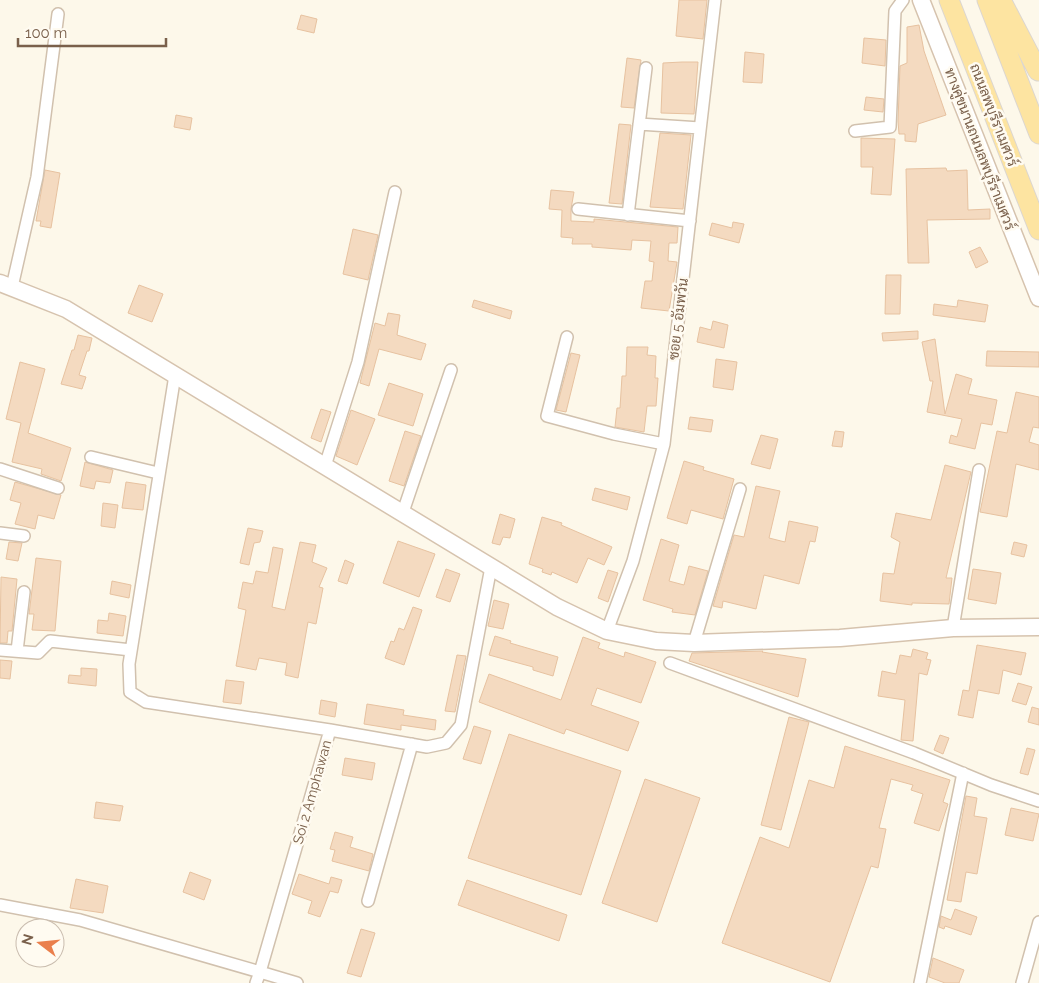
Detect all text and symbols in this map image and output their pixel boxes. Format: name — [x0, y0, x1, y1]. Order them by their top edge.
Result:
scale bar — [18, 15, 165, 47]
text: 100 m — [25, 24, 67, 42]
street label: ถนนลพบุรีราเมศวร์ — [965, 61, 1022, 170]
street label: ทางคู่ขนานถนนลพบุรีราเมศวร์ — [940, 65, 1019, 233]
street label: ซอย 5 อัมพวัน — [665, 277, 691, 361]
street label: Soi 2 Amphawan — [290, 738, 334, 846]
north arrow — [15, 918, 65, 968]
text: N — [18, 932, 37, 947]

